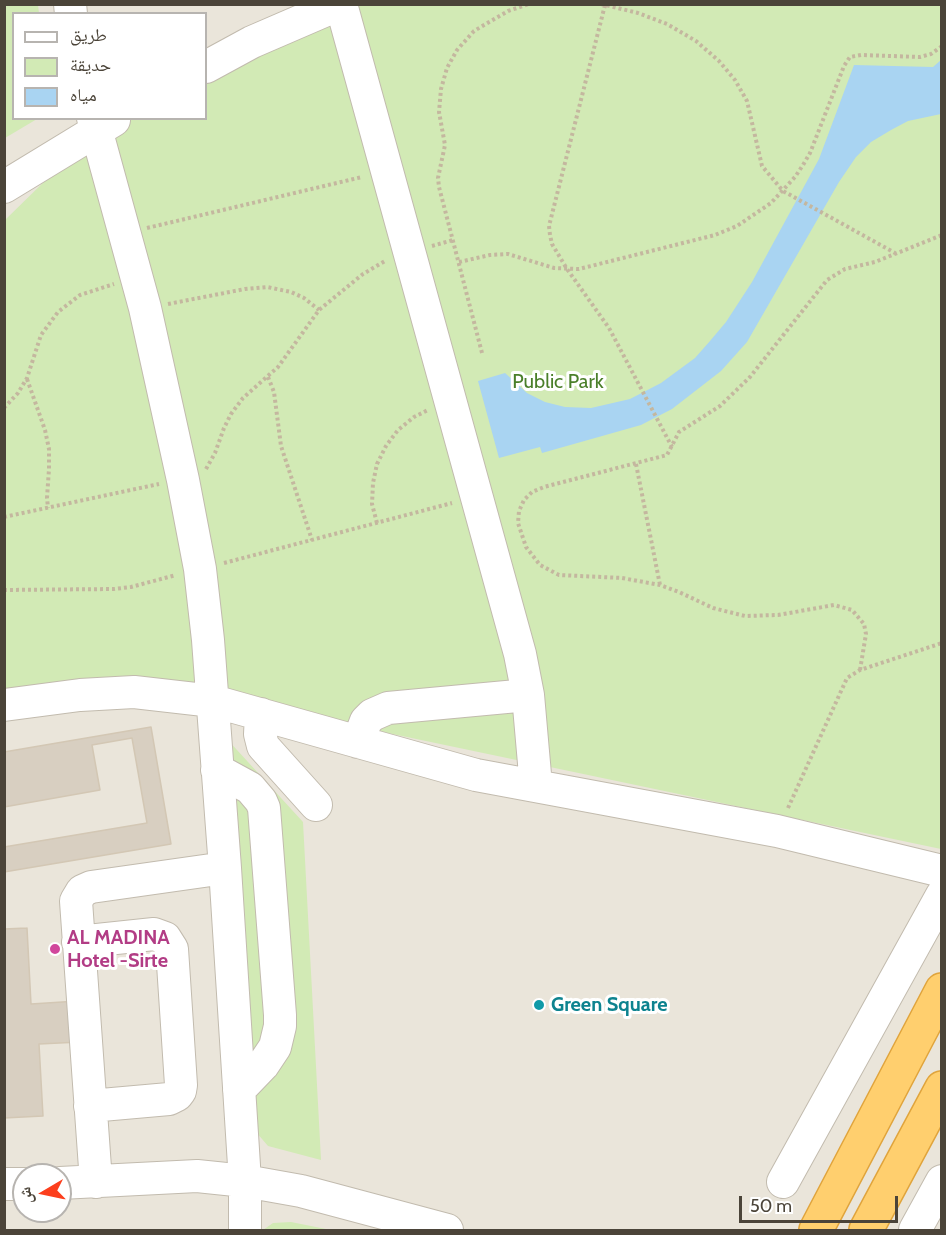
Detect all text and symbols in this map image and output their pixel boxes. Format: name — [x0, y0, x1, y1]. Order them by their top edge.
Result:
legend — [12, 12, 207, 120]
text: طريق — [70, 24, 107, 46]
text: حديقة — [70, 54, 111, 76]
text: مياه — [70, 84, 97, 106]
park label: Public Park — [512, 370, 604, 394]
place label: AL MADINA Hotel -Sirte — [67, 926, 170, 973]
marker: AL MADINA Hotel -Sirte — [48, 942, 62, 956]
place label: Green Square — [551, 993, 667, 1017]
marker: Green Square — [532, 998, 546, 1012]
north arrow — [12, 1163, 72, 1223]
scale bar — [742, 1184, 901, 1222]
text: ش — [15, 1186, 36, 1205]
text: 50 m — [750, 1195, 792, 1217]

